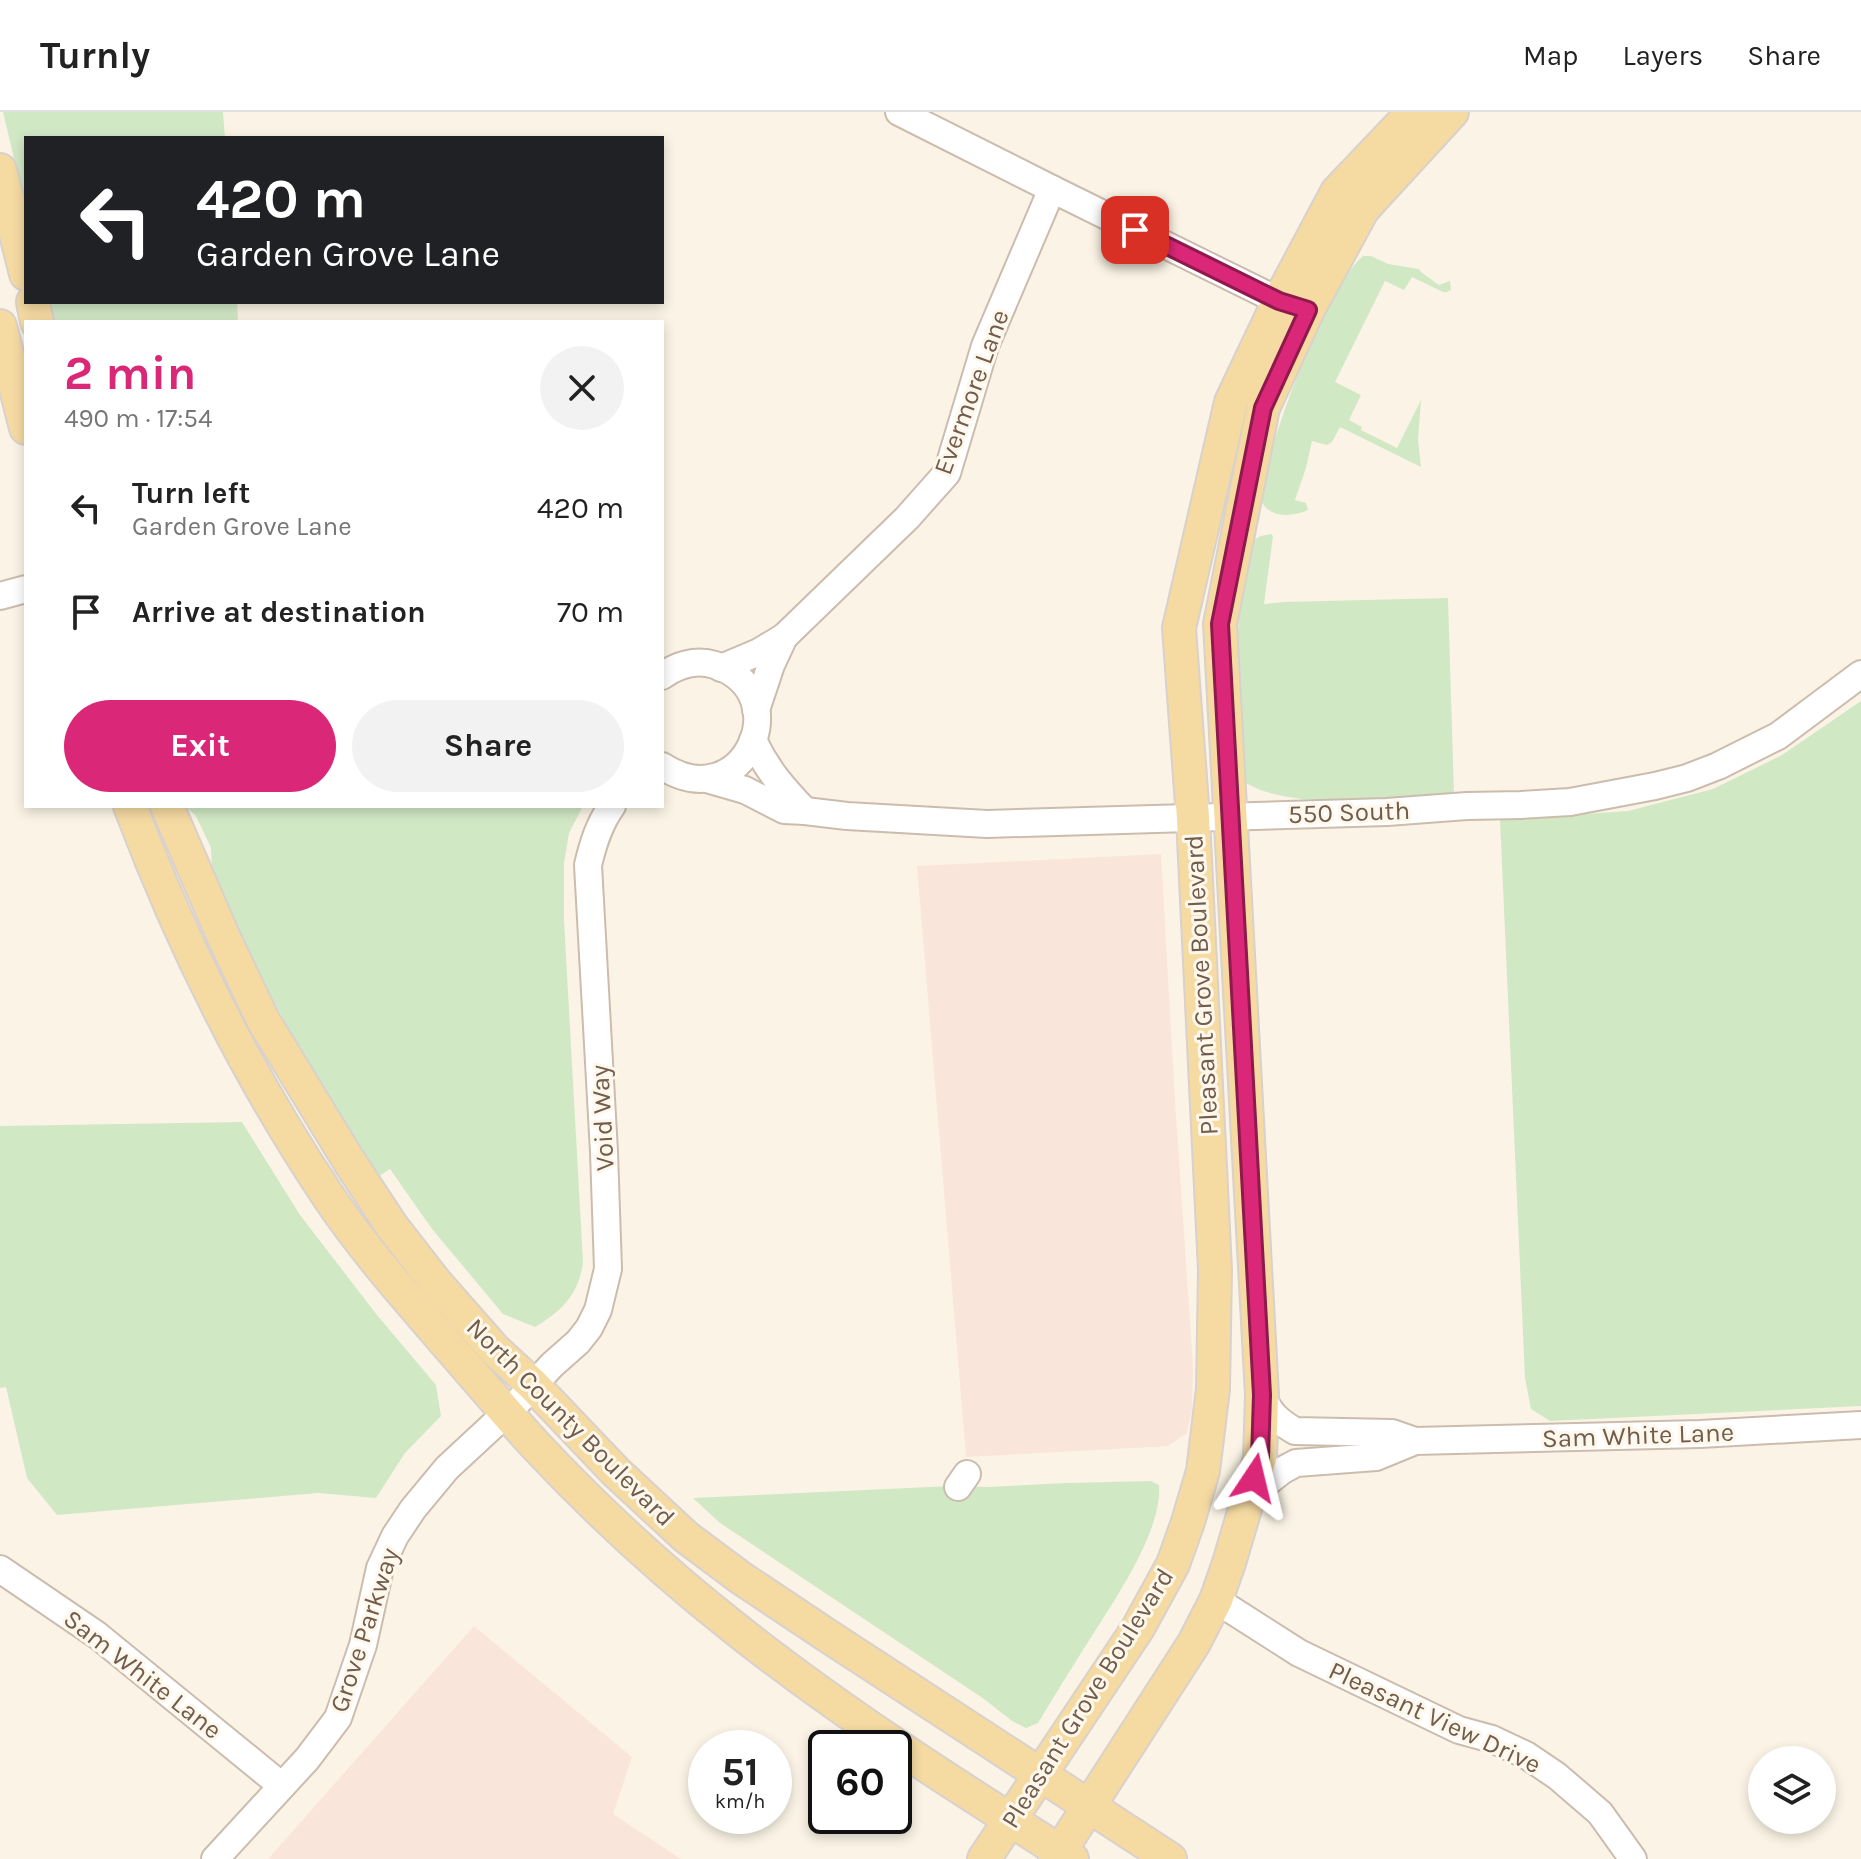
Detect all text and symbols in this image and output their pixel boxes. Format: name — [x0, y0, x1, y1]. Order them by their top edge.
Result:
text: Turnly — [40, 33, 150, 78]
text: Map — [1523, 39, 1578, 72]
text: Layers — [1622, 39, 1703, 72]
text: Share — [1747, 39, 1821, 72]
text: 420 m — [196, 166, 366, 231]
icon: left — [64, 168, 168, 272]
pin — [1101, 196, 1169, 264]
icon: arrive — [1113, 208, 1157, 252]
text: Garden Grove Lane — [196, 233, 500, 275]
street label: Evermore Lane — [927, 305, 1016, 479]
text: 2 min — [64, 345, 196, 401]
button: close — [540, 346, 624, 430]
text: 490 m · 17:54 — [64, 403, 213, 434]
text: Turn left — [132, 475, 250, 511]
icon: left — [64, 486, 108, 530]
text: 420 m — [537, 490, 624, 526]
text: Garden Grove Lane — [132, 511, 352, 542]
icon: arrive — [64, 590, 108, 634]
text: Arrive at destination — [132, 594, 426, 630]
text: 70 m — [557, 594, 624, 630]
button: Exit — [64, 700, 336, 792]
button: Share — [352, 700, 624, 792]
street label: 550 South — [1287, 795, 1411, 830]
street label: Pleasant Grove Boulevard — [1178, 834, 1225, 1136]
street label: Void Way — [584, 1064, 621, 1172]
street label: North County Boulevard — [460, 1312, 681, 1533]
street label: Sam White Lane — [1542, 1417, 1735, 1454]
position arrow — [1212, 1436, 1296, 1520]
street label: Grove Parkway — [323, 1544, 406, 1716]
street label: Pleasant Grove Boulevard — [995, 1562, 1180, 1834]
street label: Sam White Lane — [57, 1603, 228, 1746]
street label: Pleasant View Drive — [1324, 1655, 1546, 1780]
speed limit sign: 60 — [808, 1730, 912, 1834]
map controls — [1748, 1746, 1836, 1834]
button: layers — [1748, 1746, 1836, 1834]
text: 51 — [721, 1748, 759, 1795]
text: km/h — [715, 1790, 765, 1813]

